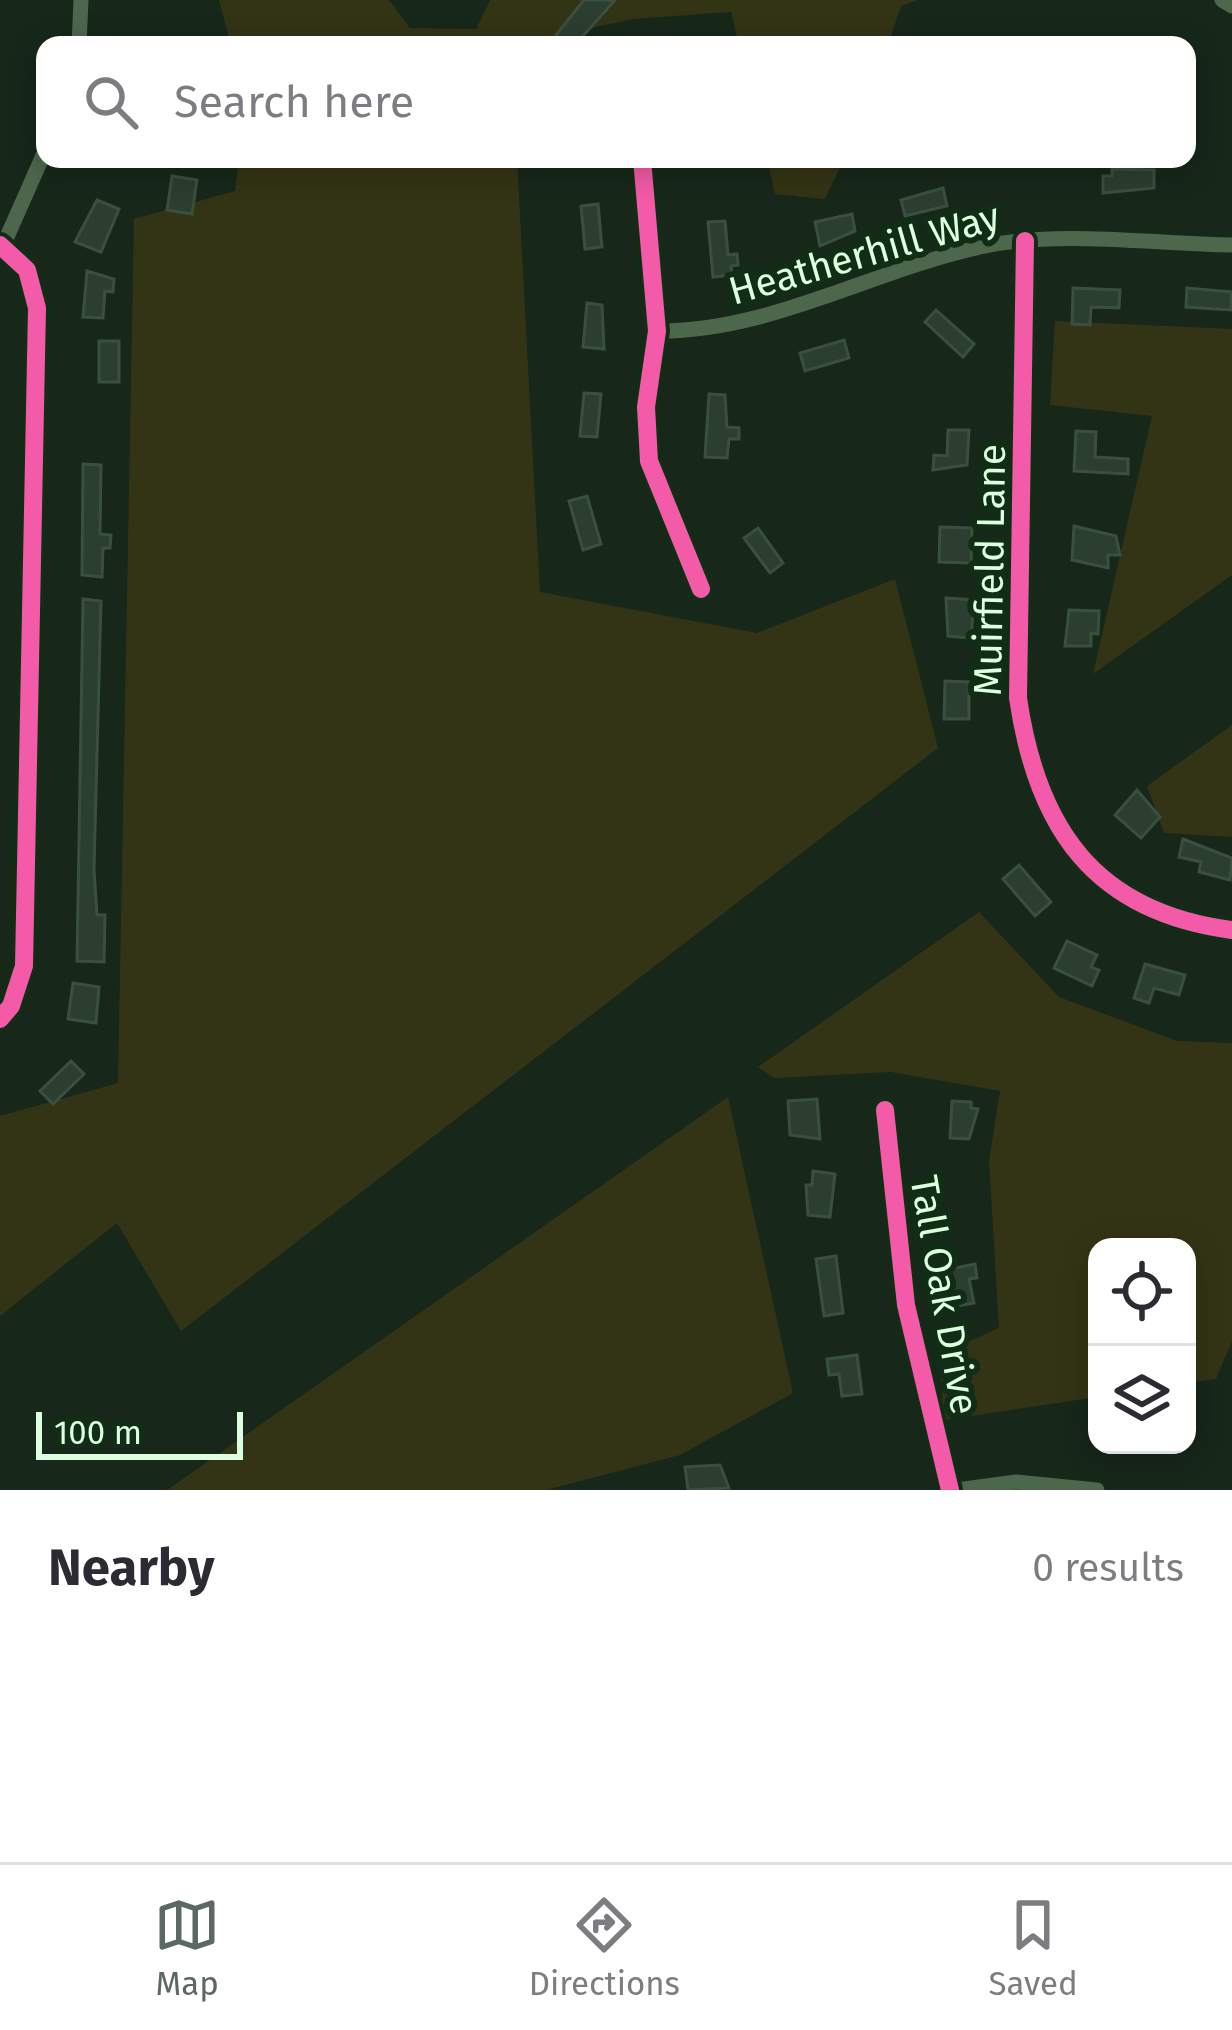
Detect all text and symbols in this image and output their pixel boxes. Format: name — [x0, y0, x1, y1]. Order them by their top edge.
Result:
search box — [36, 36, 1196, 168]
icon: search — [78, 69, 144, 135]
text: Search here — [174, 75, 414, 129]
street label: Heatherhill Way — [723, 193, 1005, 315]
street label: Muirfield Lane — [965, 444, 1015, 696]
street label: Tall Oak Drive — [900, 1172, 988, 1418]
map controls — [1088, 1238, 1196, 1454]
button: locate — [1088, 1238, 1196, 1346]
button: layers — [1088, 1346, 1196, 1454]
scale bar — [36, 1406, 243, 1459]
text: 100 m — [54, 1413, 142, 1453]
text: Nearby — [48, 1537, 214, 1599]
text: 0 results — [1032, 1545, 1184, 1591]
tab: Map — [154, 1892, 220, 2004]
tab: Directions — [529, 1892, 680, 2004]
tab: Saved — [988, 1892, 1078, 2004]

